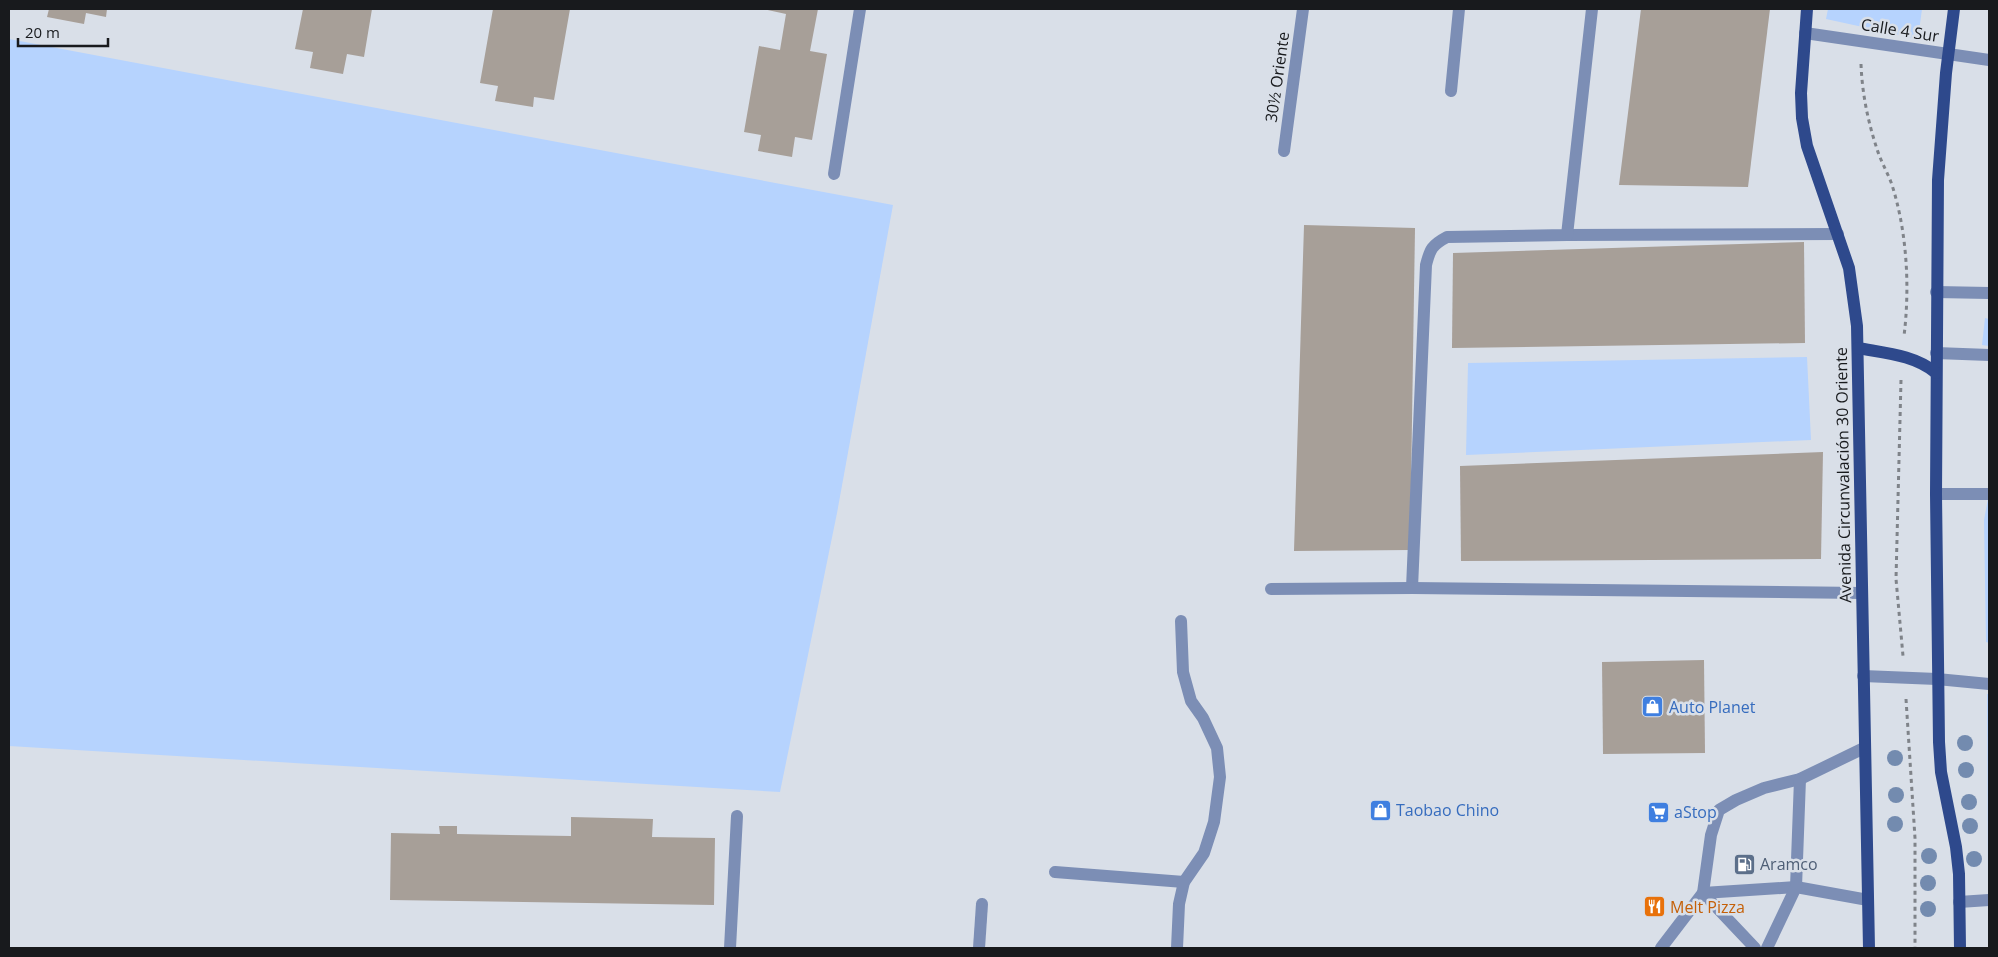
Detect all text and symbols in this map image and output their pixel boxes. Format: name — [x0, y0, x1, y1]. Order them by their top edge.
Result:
street label: Calle 4 Sur — [1859, 13, 1941, 47]
scale bar — [18, 15, 108, 47]
text: 20 m — [25, 22, 60, 42]
street label: 30½ Oriente — [1260, 30, 1294, 124]
street label: Avenida Circunvalación 30 Oriente — [1830, 347, 1856, 603]
shop icon: Auto Planet — [1641, 695, 1665, 719]
place label: Auto Planet — [1669, 696, 1756, 718]
shop icon: Taobao Chino — [1368, 798, 1392, 822]
place label: Taobao Chino — [1396, 799, 1499, 821]
supermarket icon: aStop — [1646, 800, 1670, 824]
place label: aStop — [1674, 801, 1717, 823]
fuel station icon: Aramco — [1732, 852, 1756, 876]
place label: Aramco — [1760, 853, 1818, 875]
restaurant icon: Melt Pizza — [1642, 895, 1666, 919]
place label: Melt Pizza — [1670, 896, 1745, 918]

